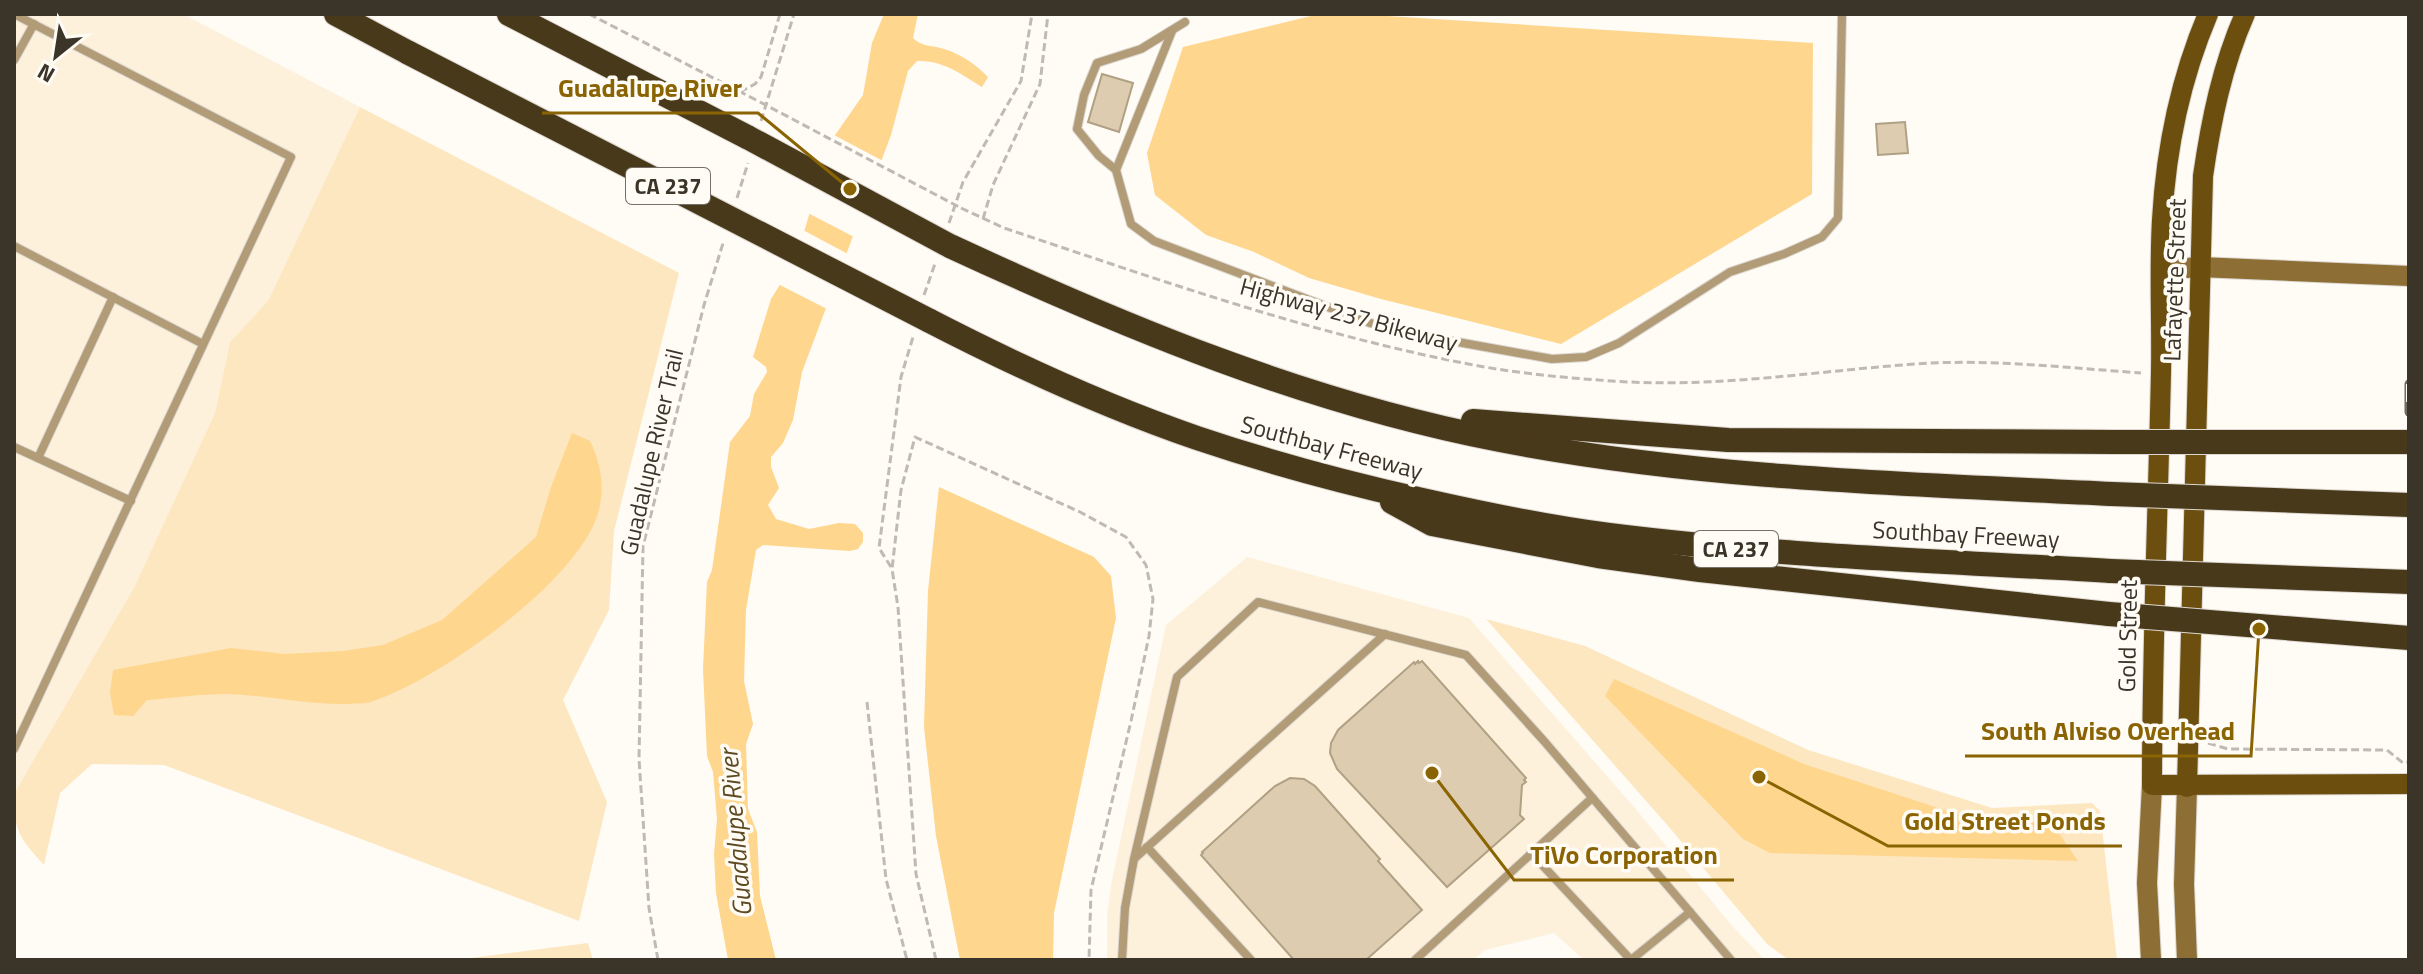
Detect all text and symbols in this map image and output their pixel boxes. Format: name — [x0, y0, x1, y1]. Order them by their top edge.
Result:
north arrow — [16, 16, 96, 96]
text: N — [31, 55, 61, 92]
callout: Guadalupe River — [542, 63, 758, 113]
text: Guadalupe River — [558, 68, 742, 107]
road number: CA 237 — [626, 168, 710, 204]
street label: Lafayette Street — [2153, 197, 2195, 362]
street label: Highway 237 Bikeway — [1236, 268, 1462, 360]
street label: Guadalupe River Trail — [610, 345, 692, 559]
street label: Southbay Freeway — [1237, 405, 1427, 489]
street label: Southbay Freeway — [1872, 511, 2061, 557]
road number: CA 237 — [1694, 531, 1778, 567]
street label: Gold Street — [2108, 579, 2146, 693]
callout: South Alviso Overhead — [1965, 706, 2251, 756]
text: South Alviso Overhead — [1981, 711, 2235, 750]
water label: Guadalupe River — [708, 745, 762, 918]
callout: Gold Street Ponds — [1888, 796, 2122, 846]
text: Gold Street Ponds — [1904, 801, 2106, 840]
callout: TiVo Corporation — [1514, 830, 1734, 880]
text: TiVo Corporation — [1530, 835, 1718, 874]

